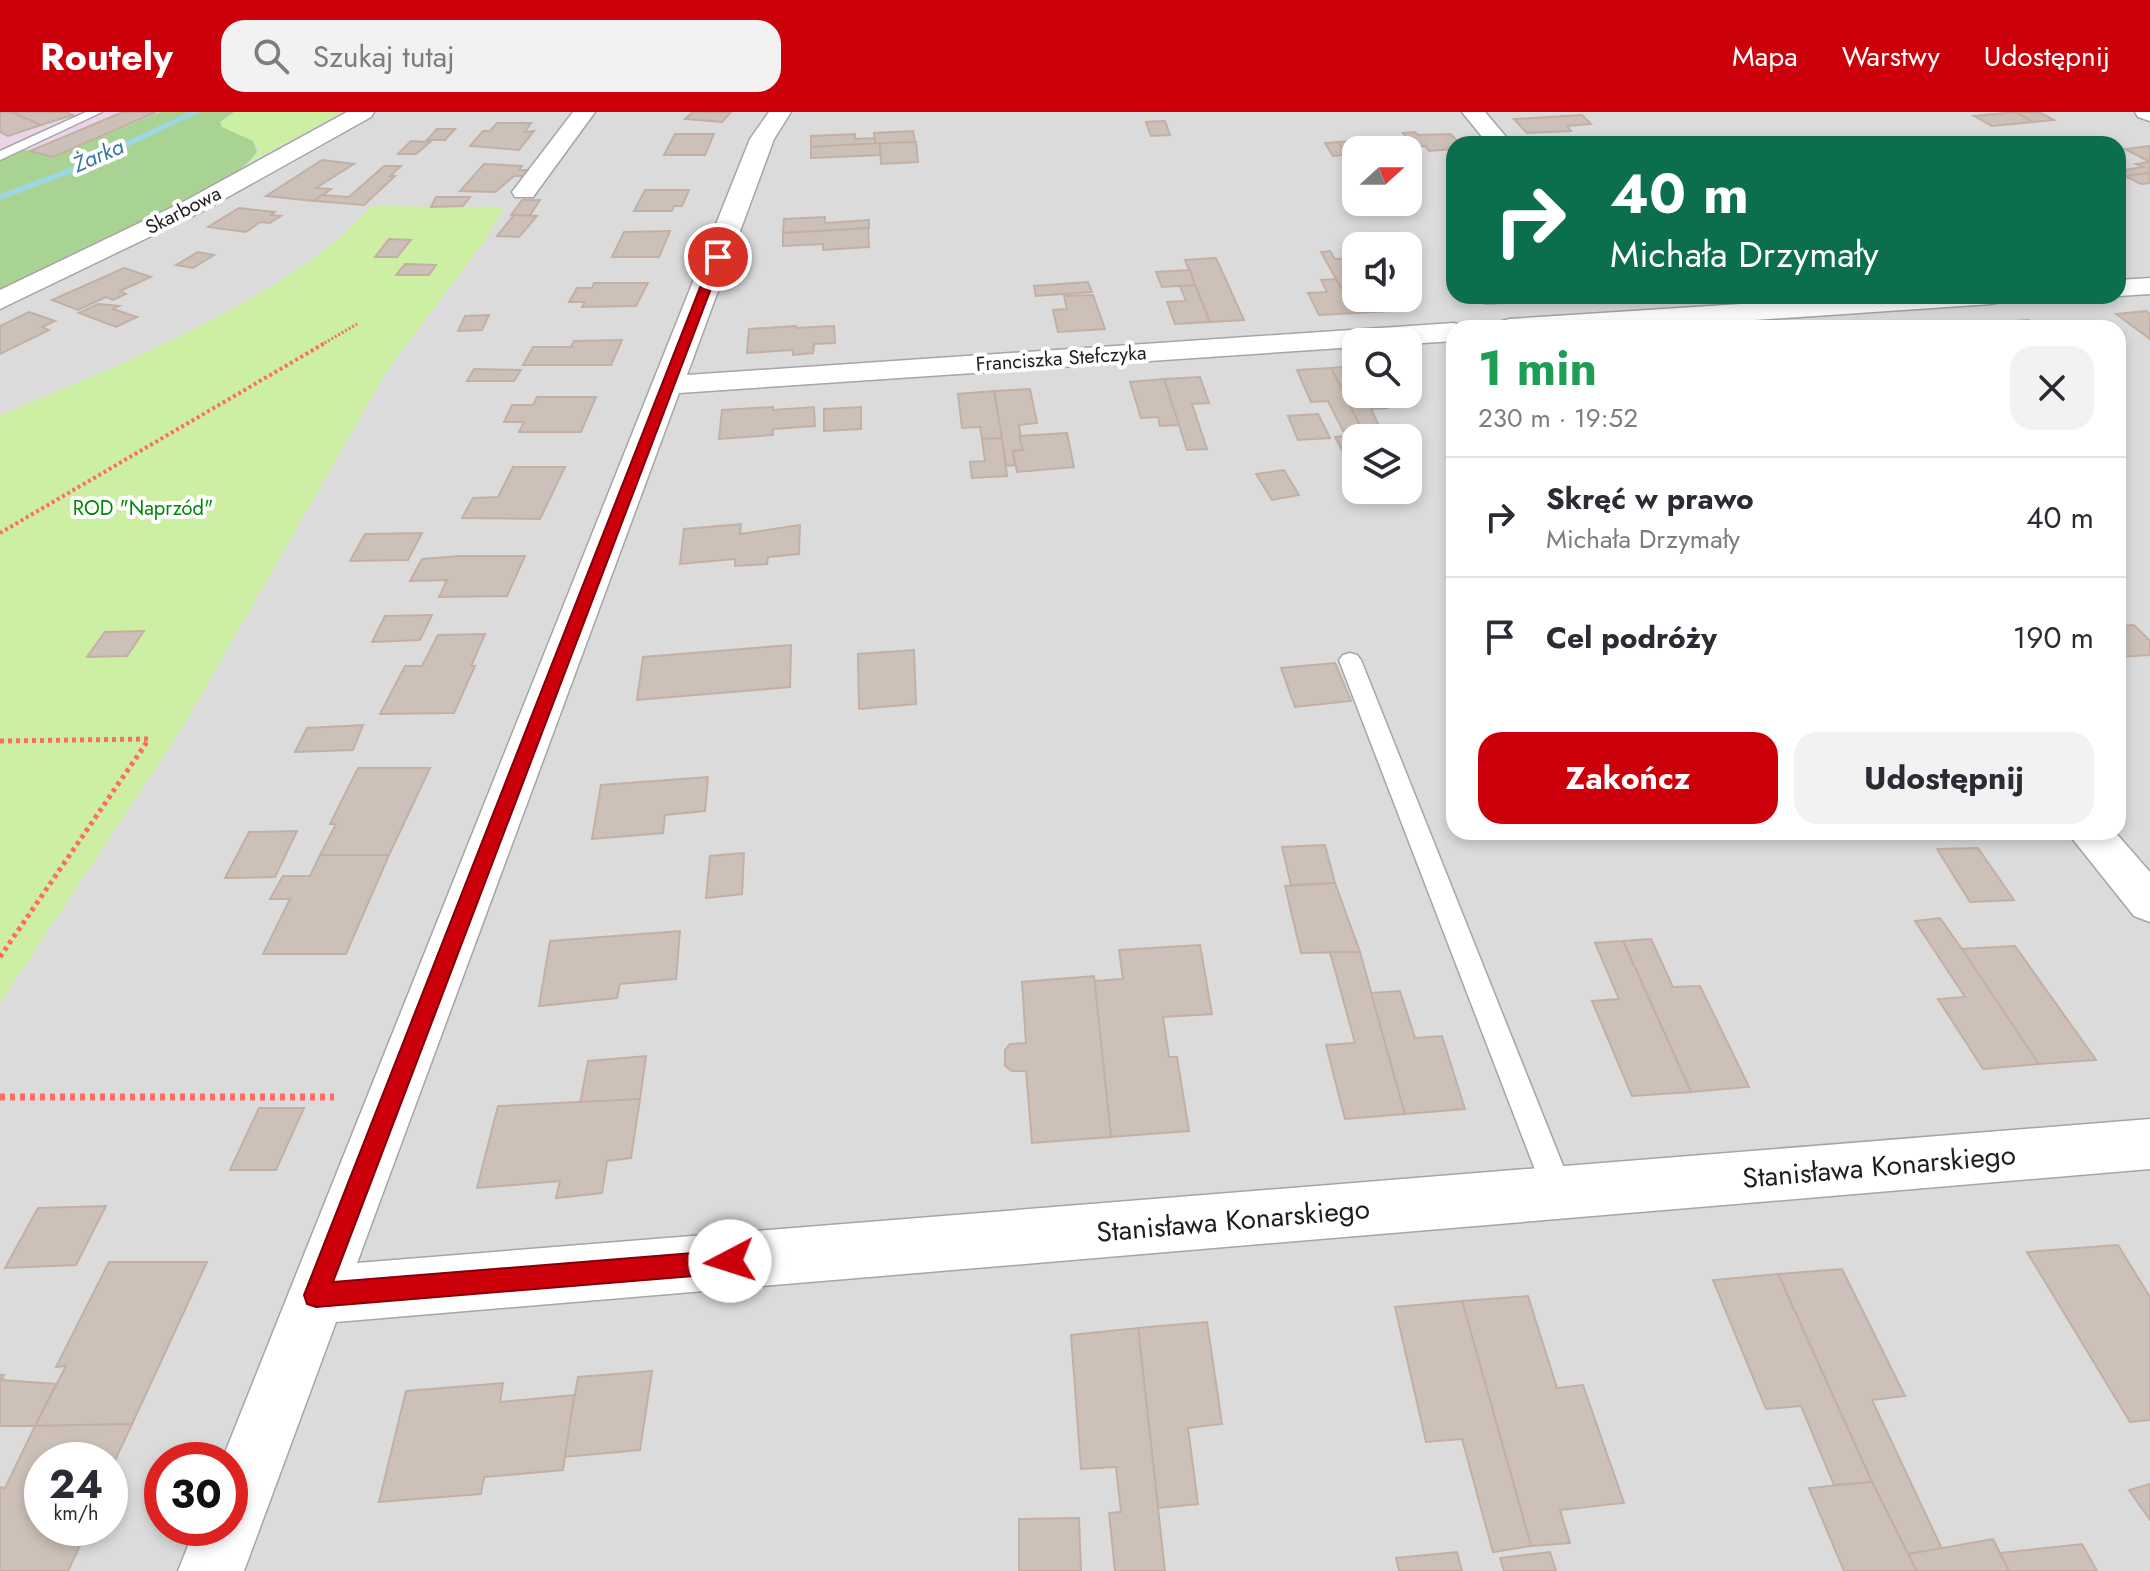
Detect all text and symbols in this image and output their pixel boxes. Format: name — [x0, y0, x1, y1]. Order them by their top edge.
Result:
search box — [221, 20, 781, 92]
text: Routely — [40, 29, 173, 84]
icon: search — [249, 34, 293, 78]
text: Szukaj tutaj — [313, 35, 455, 78]
text: Mapa — [1732, 36, 1798, 77]
text: Warstwy — [1842, 36, 1940, 77]
text: Udostępnij — [1984, 36, 2110, 77]
water label: Żarka — [67, 130, 129, 180]
north arrow — [1342, 136, 1422, 216]
map controls — [1342, 136, 1422, 504]
text: 40 m — [1610, 153, 1749, 234]
icon: right — [1478, 168, 1582, 272]
street label: Skarbowa — [140, 179, 226, 242]
pin — [684, 223, 752, 291]
text: Michała Drzymały — [1610, 228, 1879, 280]
button: sound — [1342, 232, 1422, 312]
icon: arrive — [696, 235, 740, 279]
button: search — [1342, 328, 1422, 408]
text: 1 min — [1478, 334, 1597, 403]
street label: Franciszka Stefczyka — [975, 338, 1147, 379]
button: close — [2010, 346, 2094, 430]
text: 230 m · 19:52 — [1478, 399, 1638, 437]
button: layers — [1342, 424, 1422, 504]
text: Skręć w prawo — [1546, 477, 1754, 520]
park label: ROD "Naprzód" — [73, 494, 213, 523]
icon: right — [1478, 495, 1522, 539]
text: 40 m — [2026, 496, 2094, 539]
text: Michała Drzymały — [1546, 520, 1740, 558]
icon: arrive — [1478, 615, 1522, 659]
text: Cel podróży — [1546, 616, 1717, 659]
text: 190 m — [2013, 616, 2094, 659]
button: Zakończ — [1478, 732, 1778, 824]
button: Udostępnij — [1794, 732, 2094, 824]
street label: Stanisława Konarskiego — [1741, 1134, 2017, 1199]
street label: Stanisława Konarskiego — [1095, 1188, 1371, 1253]
position arrow — [688, 1219, 772, 1303]
speed limit sign: 30 — [144, 1442, 248, 1546]
text: 24 — [49, 1455, 103, 1513]
text: km/h — [53, 1499, 99, 1528]

